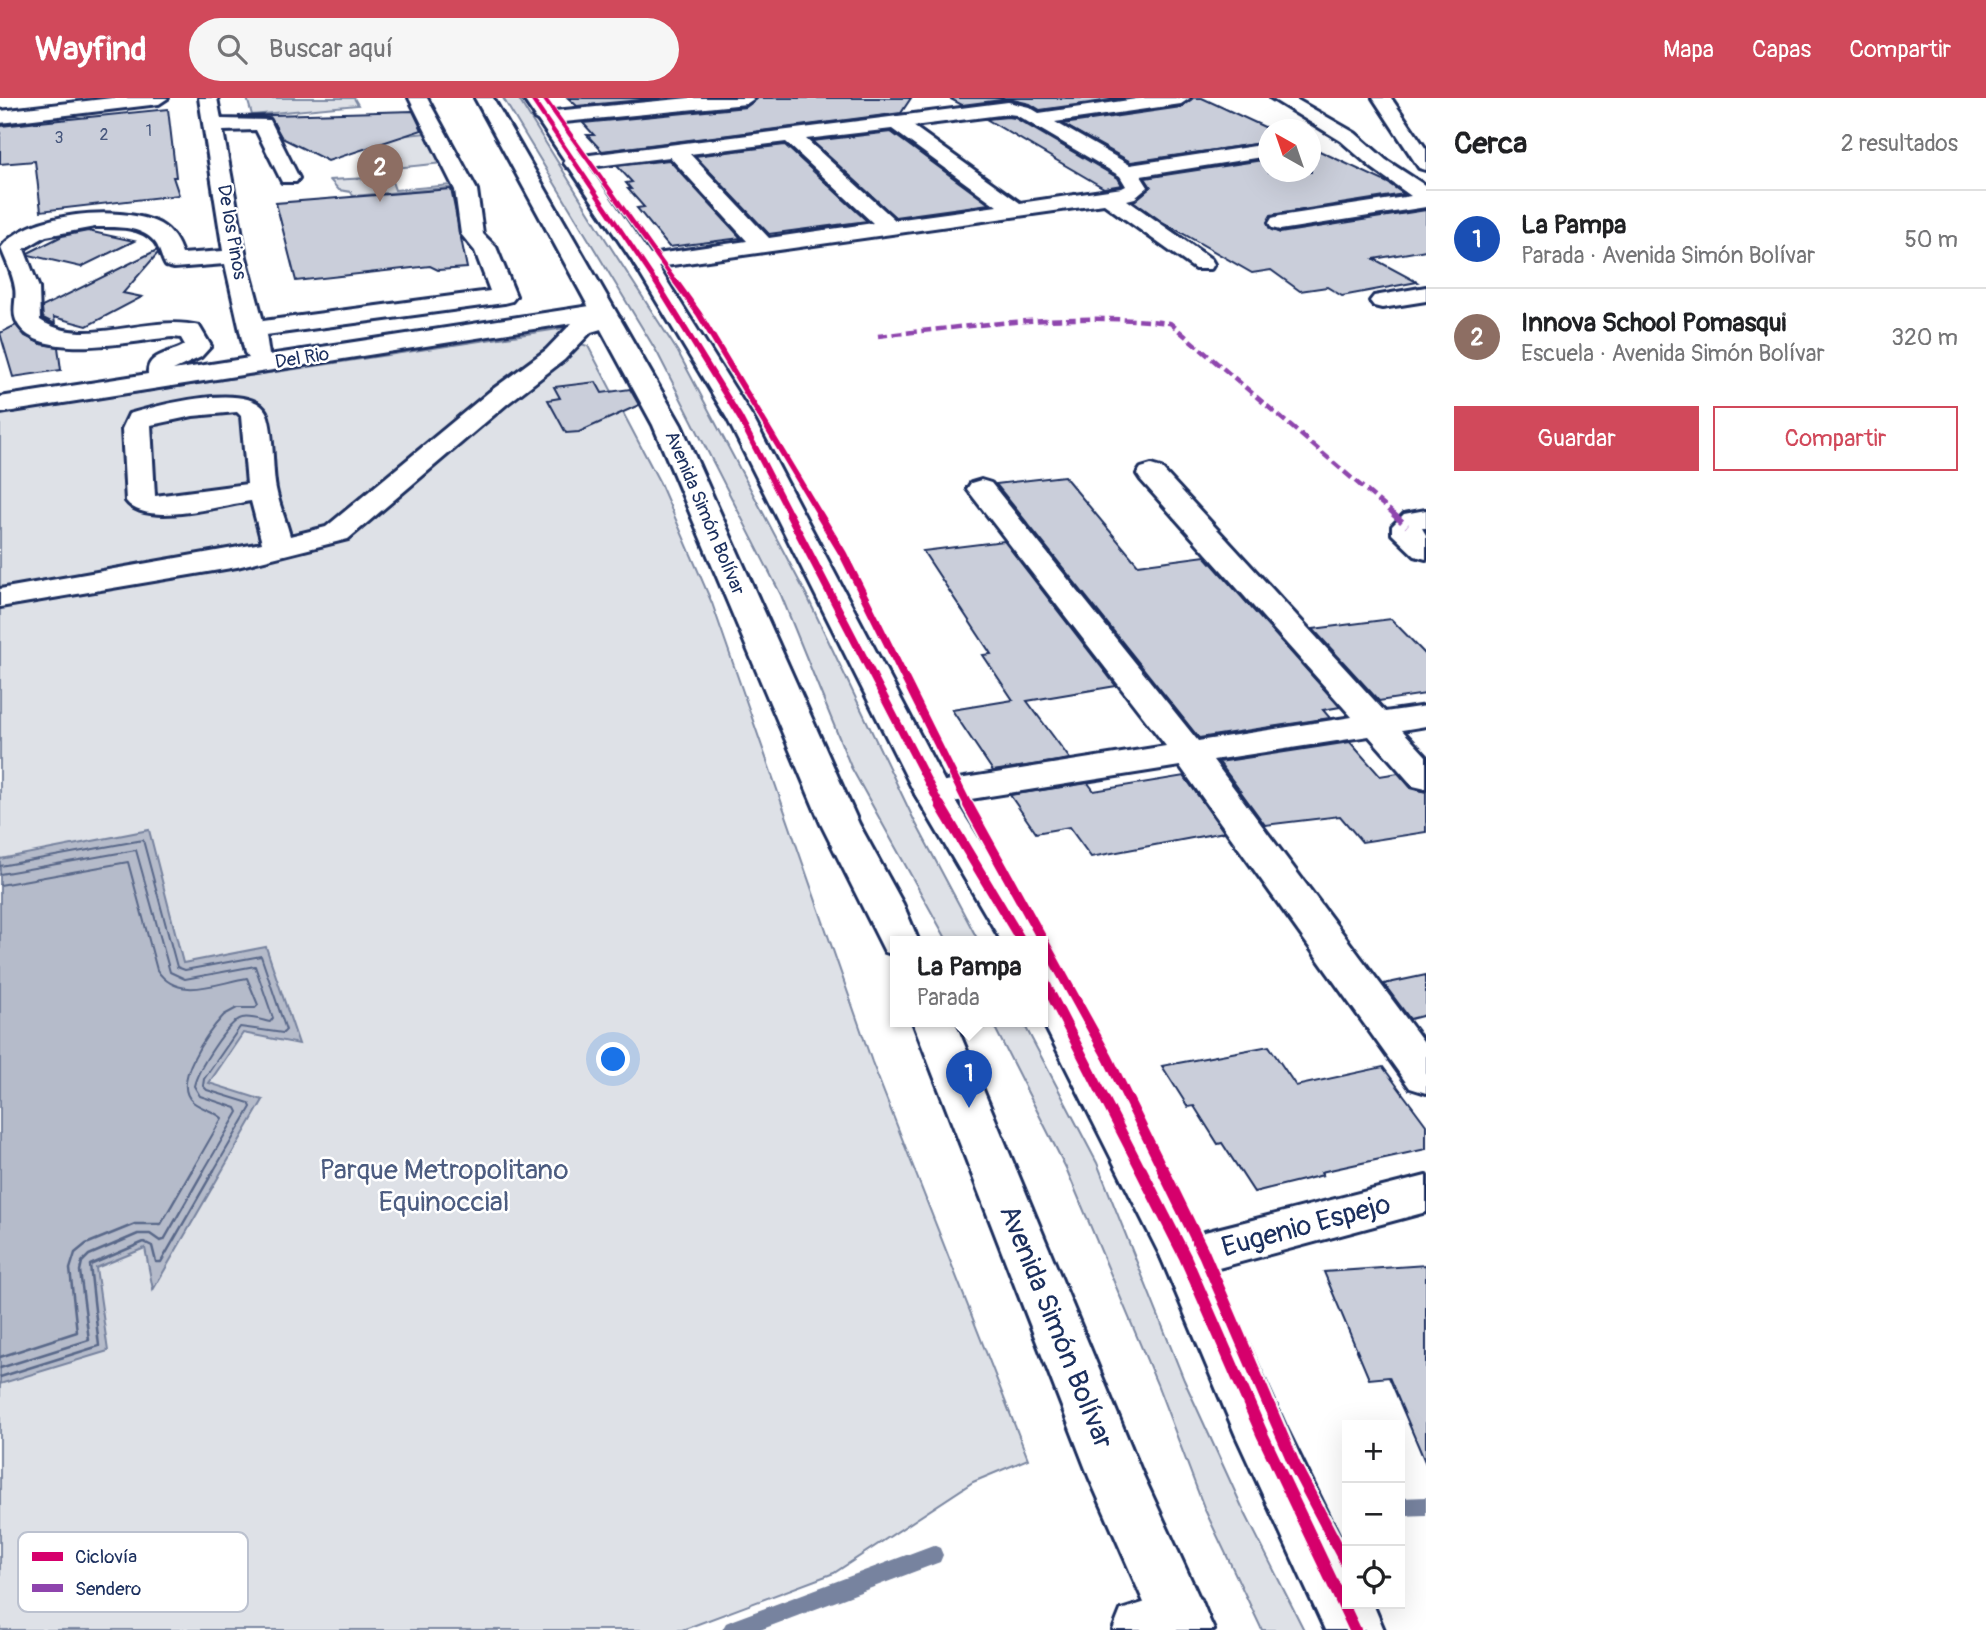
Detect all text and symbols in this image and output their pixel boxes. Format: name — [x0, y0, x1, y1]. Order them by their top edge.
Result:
search box — [189, 18, 679, 81]
text: Wayfind — [35, 29, 147, 70]
icon: search — [213, 30, 251, 68]
text: Buscar aquí — [269, 33, 393, 65]
text: Mapa — [1663, 35, 1714, 64]
text: Capas — [1752, 35, 1811, 64]
text: Compartir — [1849, 35, 1951, 64]
north arrow — [1258, 119, 1321, 182]
house number: 1 — [146, 121, 152, 141]
house number: 2 — [100, 125, 109, 145]
text: Cerca — [1454, 125, 1527, 162]
house number: 3 — [55, 128, 64, 148]
text: 2 resultados — [1841, 129, 1958, 158]
pin: 2 — [357, 144, 403, 202]
street label: De los Pinos — [212, 183, 252, 282]
text: La Pampa — [1521, 209, 1626, 241]
text: 1 — [1473, 225, 1482, 254]
text: 50 m — [1904, 225, 1958, 254]
text: Parada · Avenida Simón Bolívar — [1521, 241, 1815, 270]
text: Innova School Pomasqui — [1521, 307, 1786, 339]
text: 2 — [1471, 323, 1483, 352]
text: 320 m — [1891, 323, 1958, 352]
text: Escuela · Avenida Simón Bolívar — [1521, 339, 1825, 368]
street label: Del Rio — [273, 342, 331, 374]
button: Guardar — [1454, 406, 1699, 471]
button: Compartir — [1713, 406, 1958, 471]
street label: Avenida Simón Bolívar — [660, 427, 751, 599]
popup — [890, 936, 1048, 1027]
text: La Pampa — [916, 951, 1022, 983]
text: Parada — [916, 983, 980, 1012]
your location — [596, 1042, 630, 1076]
pin: 1 — [946, 1050, 992, 1108]
park label: Parque Metropolitano Equinoccial — [319, 1153, 569, 1220]
street label: Eugenio Espejo — [1218, 1187, 1394, 1265]
street label: Avenida Simón Bolívar — [991, 1200, 1121, 1454]
map controls — [1342, 1420, 1405, 1609]
button: + — [1342, 1420, 1405, 1483]
button: − — [1342, 1483, 1405, 1546]
legend — [18, 1532, 248, 1612]
text: Ciclovía — [75, 1545, 137, 1569]
button: locate — [1342, 1546, 1405, 1609]
text: Sendero — [75, 1577, 141, 1601]

